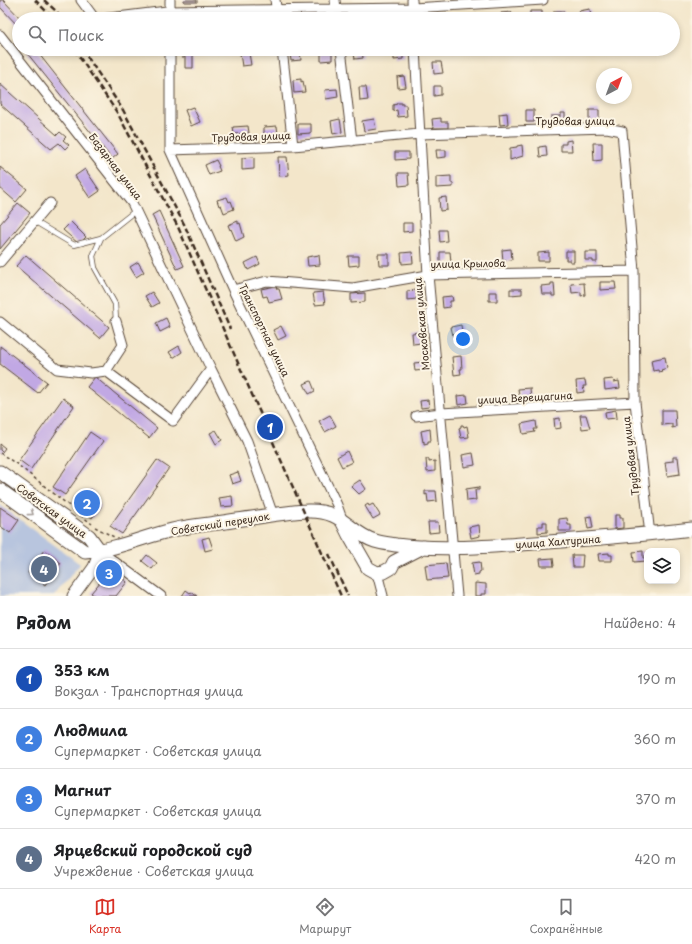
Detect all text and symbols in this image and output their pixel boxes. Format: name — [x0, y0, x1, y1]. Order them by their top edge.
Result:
search box — [12, 12, 680, 56]
icon: search — [26, 23, 48, 45]
text: Поиск — [58, 23, 104, 46]
north arrow — [596, 68, 632, 104]
street label: Трудовая улица — [535, 113, 615, 129]
street label: Трудовая улица — [211, 127, 292, 146]
street label: Базарная улица — [86, 130, 146, 203]
street label: улица Крылова — [430, 255, 506, 271]
street label: Московская улица — [409, 276, 433, 371]
street label: Транспортная улица — [236, 281, 294, 380]
your location — [453, 329, 473, 349]
street label: улица Верещагина — [477, 387, 574, 407]
pin: 1 — [257, 412, 283, 442]
street label: Трудовая улица — [618, 415, 643, 496]
street label: Советская улица — [14, 479, 91, 541]
pin: 2 — [74, 488, 100, 518]
one-way arrow — [27, 508, 34, 515]
street label: Советский переулок — [170, 508, 270, 539]
street label: улица Халтурина — [515, 530, 602, 551]
map controls — [644, 548, 680, 584]
button: layers — [644, 548, 680, 584]
pin: 4 — [31, 554, 57, 584]
pin: 3 — [96, 558, 122, 588]
text: Рядом — [16, 609, 71, 635]
text: Найдено: 4 — [604, 613, 676, 632]
text: 353 км — [54, 658, 110, 681]
text: 1 — [26, 669, 32, 688]
text: 190 m — [637, 669, 676, 688]
text: Вокзал · Транспортная улица — [54, 681, 243, 700]
text: Людмила — [54, 718, 128, 741]
text: 2 — [24, 729, 34, 748]
text: 360 m — [633, 729, 676, 748]
text: Супермаркет · Советская улица — [54, 741, 262, 760]
text: Магнит — [54, 778, 111, 801]
text: 3 — [25, 789, 33, 808]
text: 370 m — [635, 789, 676, 808]
text: Супермаркет · Советская улица — [54, 801, 262, 820]
text: Ярцевский городской суд — [54, 838, 252, 861]
text: 4 — [25, 849, 33, 868]
text: 420 m — [634, 849, 676, 868]
text: Учреждение · Советская улица — [54, 861, 254, 880]
tab: Карта — [89, 896, 121, 937]
tab: Маршрут — [299, 896, 351, 937]
tab: Сохранённые — [529, 896, 603, 937]

